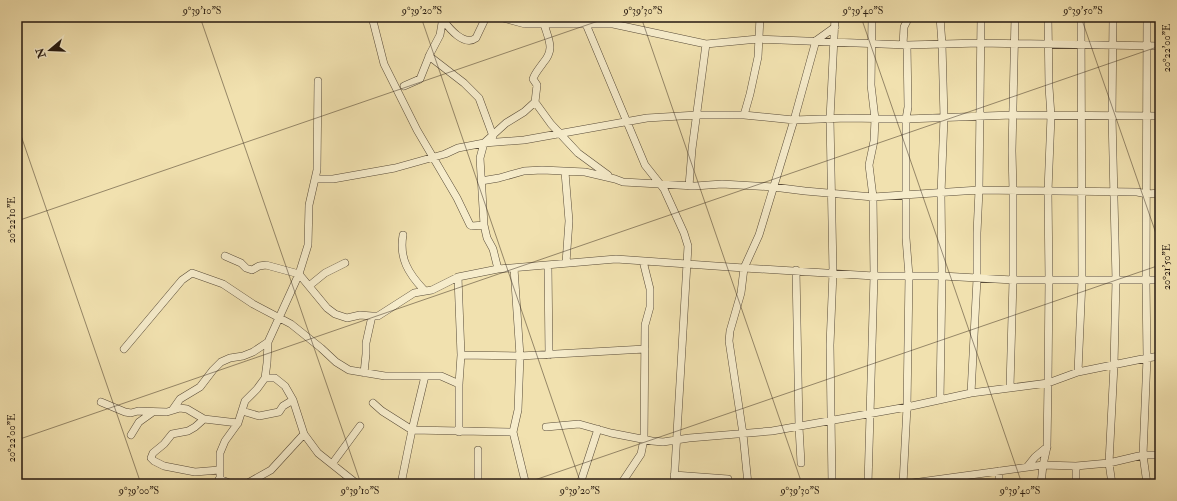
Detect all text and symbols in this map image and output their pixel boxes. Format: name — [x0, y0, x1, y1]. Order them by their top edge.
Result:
text: 9°39'10"S — [182, 5, 221, 17]
text: 9°39'20"S — [401, 5, 442, 17]
text: 9°39'30"S — [622, 5, 663, 17]
text: 9°39'40"S — [842, 5, 883, 17]
text: 9°39'50"S — [1062, 5, 1103, 17]
text: 20°22'00"E — [1161, 24, 1173, 72]
north arrow — [30, 30, 70, 70]
text: N — [33, 45, 49, 61]
text: 20°22'10"E — [6, 197, 18, 243]
text: 20°21'50"E — [1161, 244, 1173, 290]
text: 20°22'00"E — [6, 414, 18, 462]
text: 9°39'00"S — [118, 485, 159, 497]
text: 9°39'10"S — [340, 485, 379, 497]
text: 9°39'20"S — [559, 485, 600, 497]
text: 9°39'30"S — [779, 485, 820, 497]
text: 9°39'40"S — [999, 485, 1040, 497]

